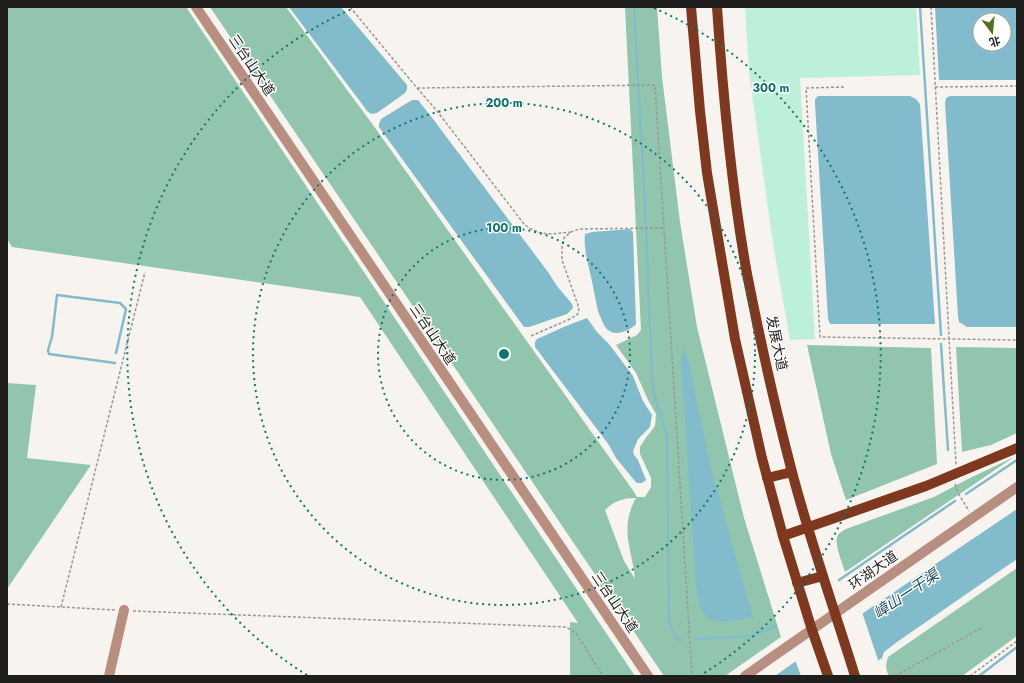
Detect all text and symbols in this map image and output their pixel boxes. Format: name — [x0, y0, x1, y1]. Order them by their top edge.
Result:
north arrow — [972, 12, 1012, 52]
street label: 三台山大道 — [224, 30, 280, 100]
text: 北 — [987, 32, 1002, 51]
text: 300 m — [753, 79, 790, 97]
text: 200 m — [485, 94, 523, 112]
text: 100 m — [486, 219, 522, 237]
street label: 三台山大道 — [405, 299, 461, 369]
street label: 发展大道 — [761, 314, 793, 372]
centre of rings — [497, 347, 511, 361]
street label: 环湖大道 — [844, 546, 902, 594]
water label: 嶂山一干渠 — [869, 563, 945, 624]
street label: 三台山大道 — [587, 567, 643, 637]

